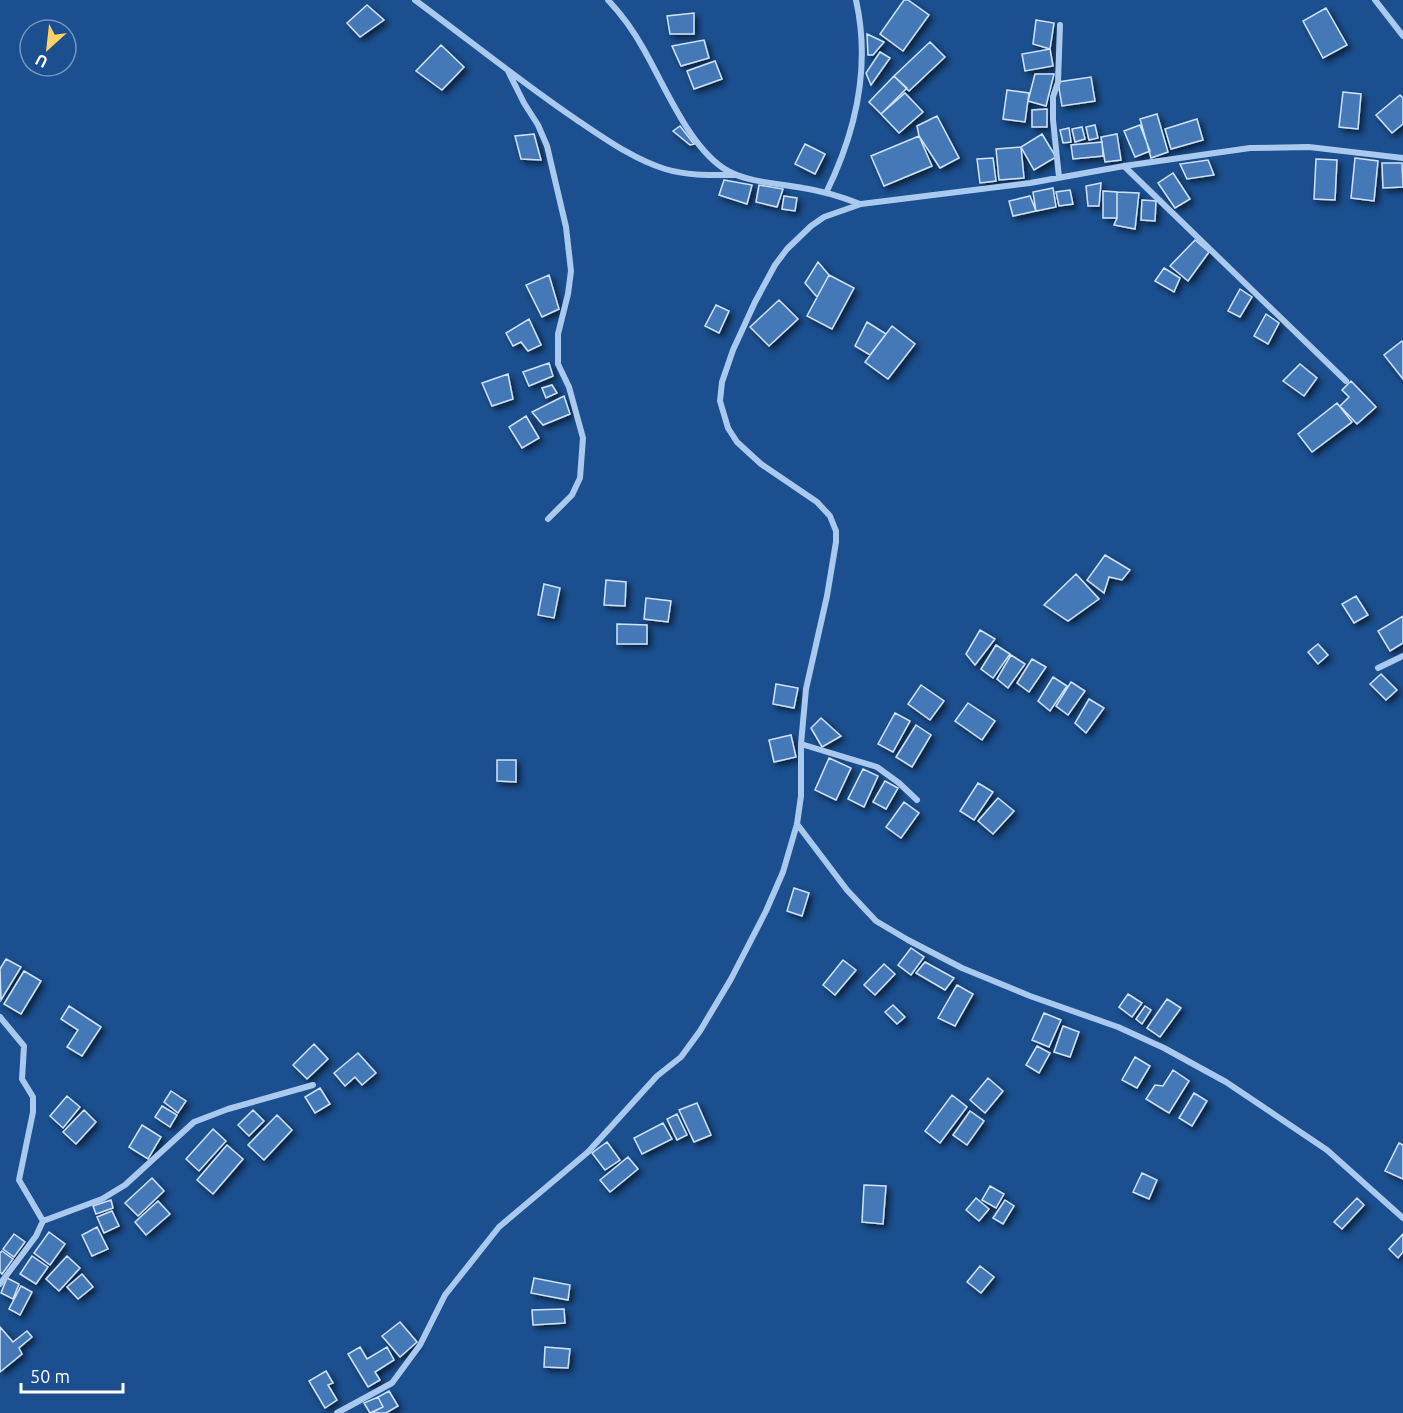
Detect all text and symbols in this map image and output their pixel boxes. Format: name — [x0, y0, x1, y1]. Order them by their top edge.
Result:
north arrow — [18, 18, 78, 78]
text: U — [32, 51, 50, 72]
scale bar — [21, 1356, 123, 1394]
text: 50 m — [30, 1366, 70, 1386]

